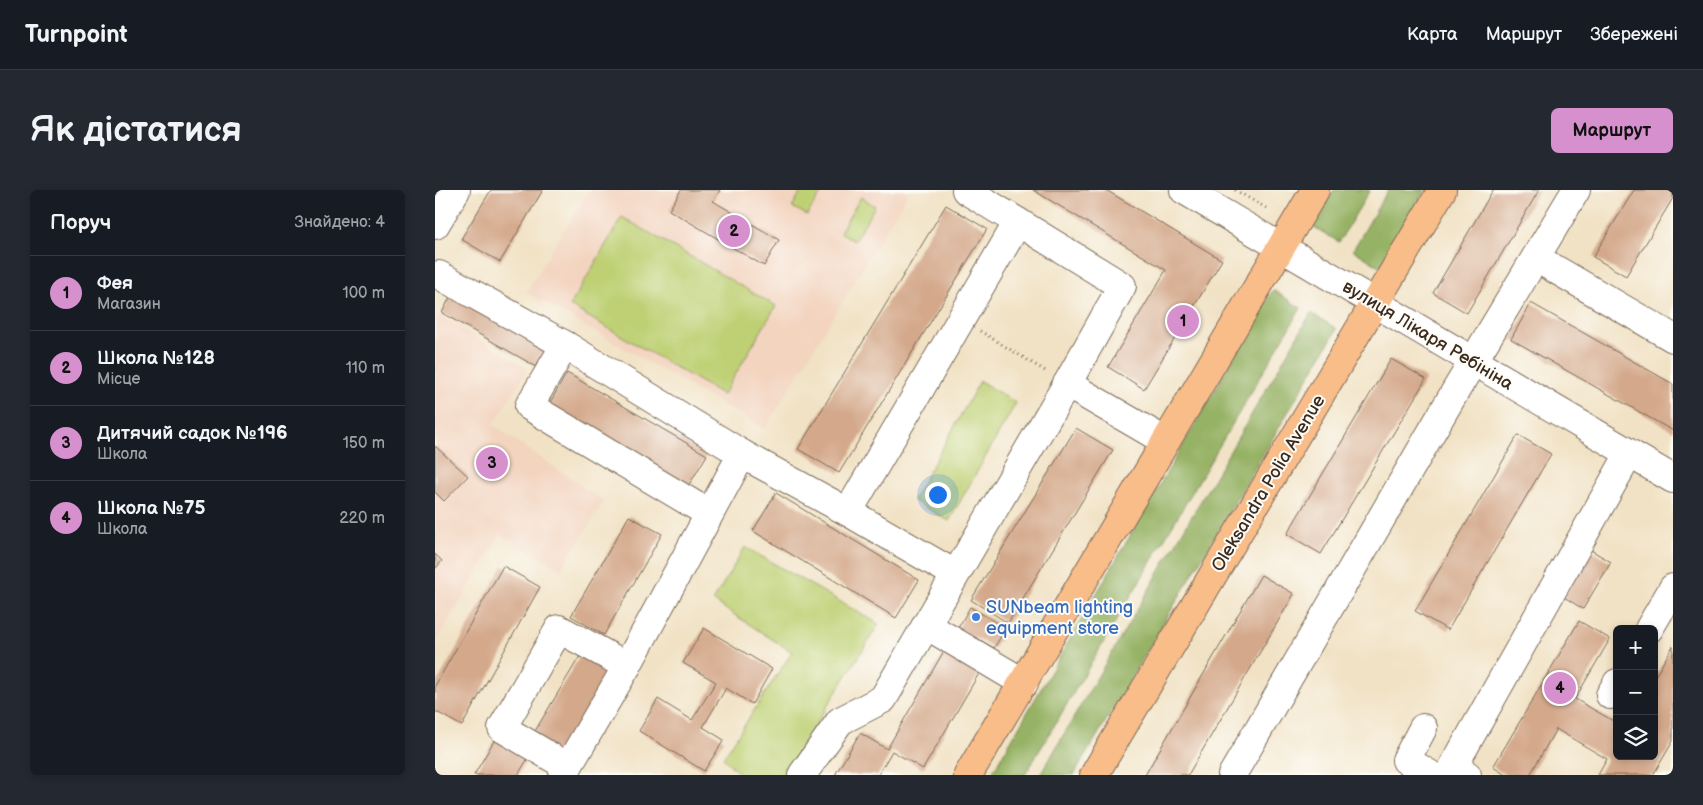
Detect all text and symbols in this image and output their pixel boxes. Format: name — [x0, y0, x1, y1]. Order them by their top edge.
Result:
text: Turnpoint — [25, 20, 128, 49]
text: Карта — [1407, 24, 1458, 45]
text: Маршрут — [1486, 24, 1562, 45]
text: Збережені — [1590, 24, 1678, 45]
button: Маршрут — [1551, 108, 1673, 153]
text: Як дістатися — [30, 109, 242, 152]
text: Поруч — [50, 210, 111, 235]
pin: 2 — [718, 212, 750, 250]
text: Знайдено: 4 — [295, 213, 385, 232]
text: Фея — [97, 272, 133, 295]
street label: вулиця Лікаря Ребініна — [1339, 276, 1517, 395]
text: 1 — [63, 284, 69, 303]
text: 100 m — [342, 284, 385, 303]
text: Магазин — [97, 295, 161, 314]
pin: 1 — [1167, 302, 1199, 340]
text: Школа №128 — [97, 347, 215, 370]
text: 2 — [61, 359, 71, 378]
text: 110 m — [346, 359, 385, 378]
text: Місце — [97, 370, 141, 389]
street label: Oleksandra Polia Avenue — [1207, 391, 1330, 575]
text: Дитячий садок №196 — [97, 422, 288, 445]
text: 3 — [61, 434, 71, 453]
text: 150 m — [343, 434, 385, 453]
pin: 3 — [476, 444, 508, 482]
text: Школа — [97, 445, 147, 464]
your location — [925, 482, 951, 508]
text: Школа №75 — [97, 497, 206, 520]
text: 4 — [61, 509, 71, 528]
text: 220 m — [339, 509, 385, 528]
text: Школа — [97, 520, 147, 539]
place label: SUNbeam lighting equipment store — [986, 597, 1133, 639]
marker: SUNbeam lighting equipment store — [970, 611, 982, 623]
map controls — [1613, 625, 1658, 760]
button: + — [1613, 625, 1658, 670]
pin: 4 — [1544, 669, 1576, 707]
button: − — [1613, 670, 1658, 715]
button: layers — [1613, 715, 1658, 760]

